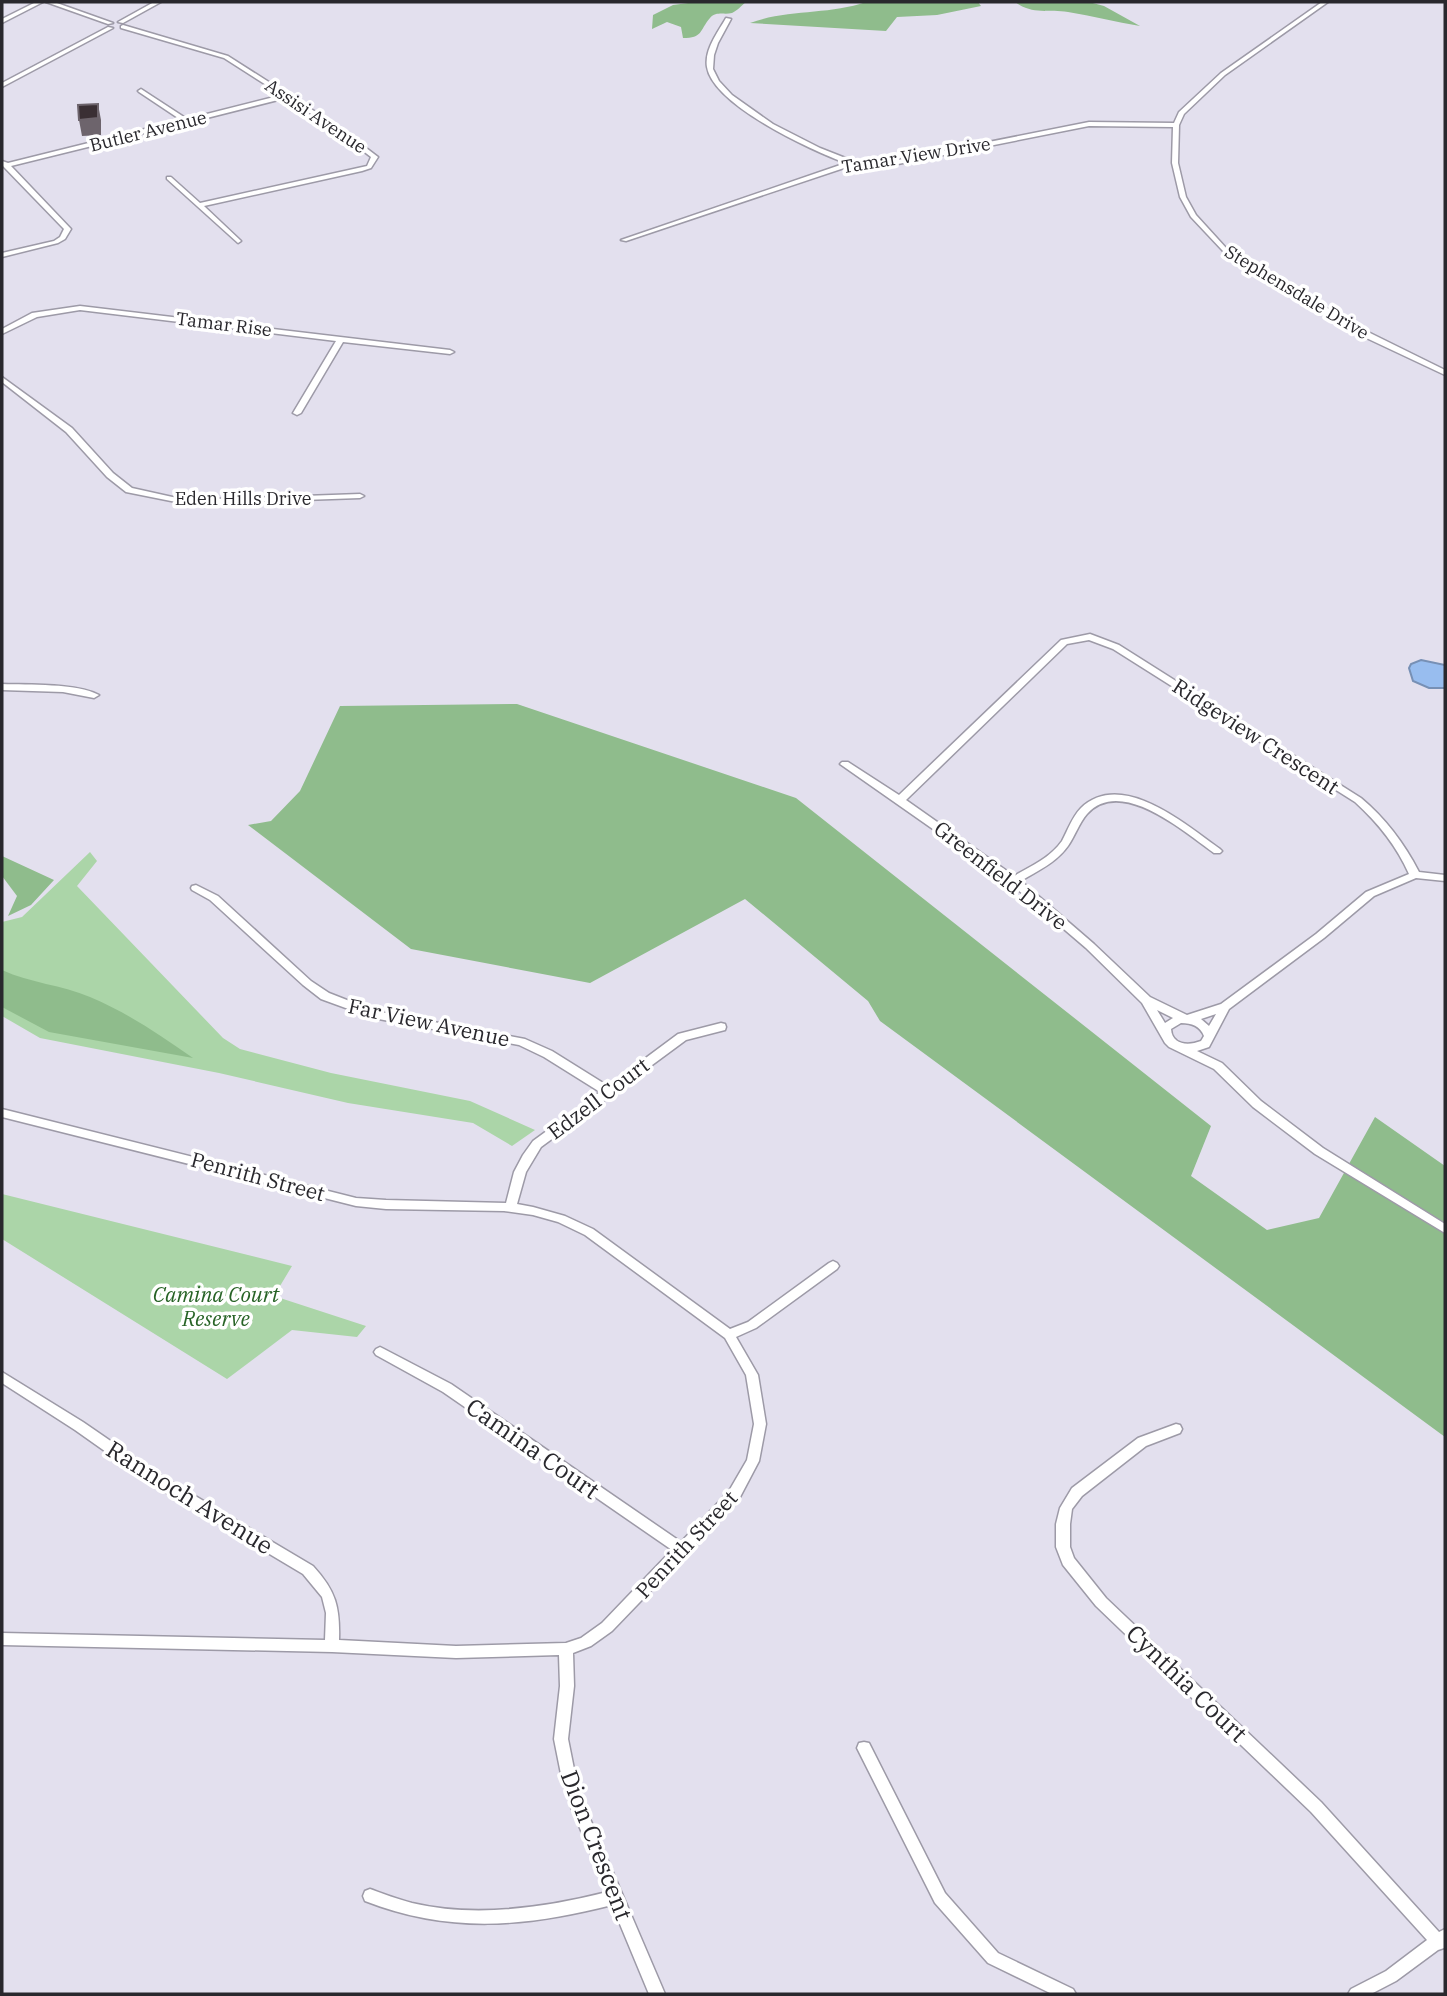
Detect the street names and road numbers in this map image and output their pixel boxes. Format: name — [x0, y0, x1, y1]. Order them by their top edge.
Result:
street label: Assisi Avenue — [261, 74, 371, 158]
street label: Butler Avenue — [87, 105, 209, 157]
street label: Tamar View Drive — [840, 132, 992, 178]
street label: Stephensdale Drive — [1221, 240, 1373, 344]
street label: Tamar Rise — [175, 307, 273, 341]
street label: Eden Hills Drive — [175, 487, 311, 510]
street label: Ridgeview Crescent — [1167, 672, 1345, 800]
street label: Greenfield Drive — [929, 814, 1073, 936]
street label: Far View Avenue — [346, 991, 512, 1053]
street label: Edzell Court — [541, 1051, 655, 1145]
street label: Penrith Street — [188, 1145, 328, 1207]
street label: Camina Court — [460, 1390, 606, 1506]
street label: Rannoch Avenue — [101, 1433, 279, 1561]
street label: Penrith Street — [629, 1484, 743, 1604]
street label: Cynthia Court — [1120, 1617, 1254, 1749]
street label: Dion Crescent — [554, 1765, 640, 1925]

